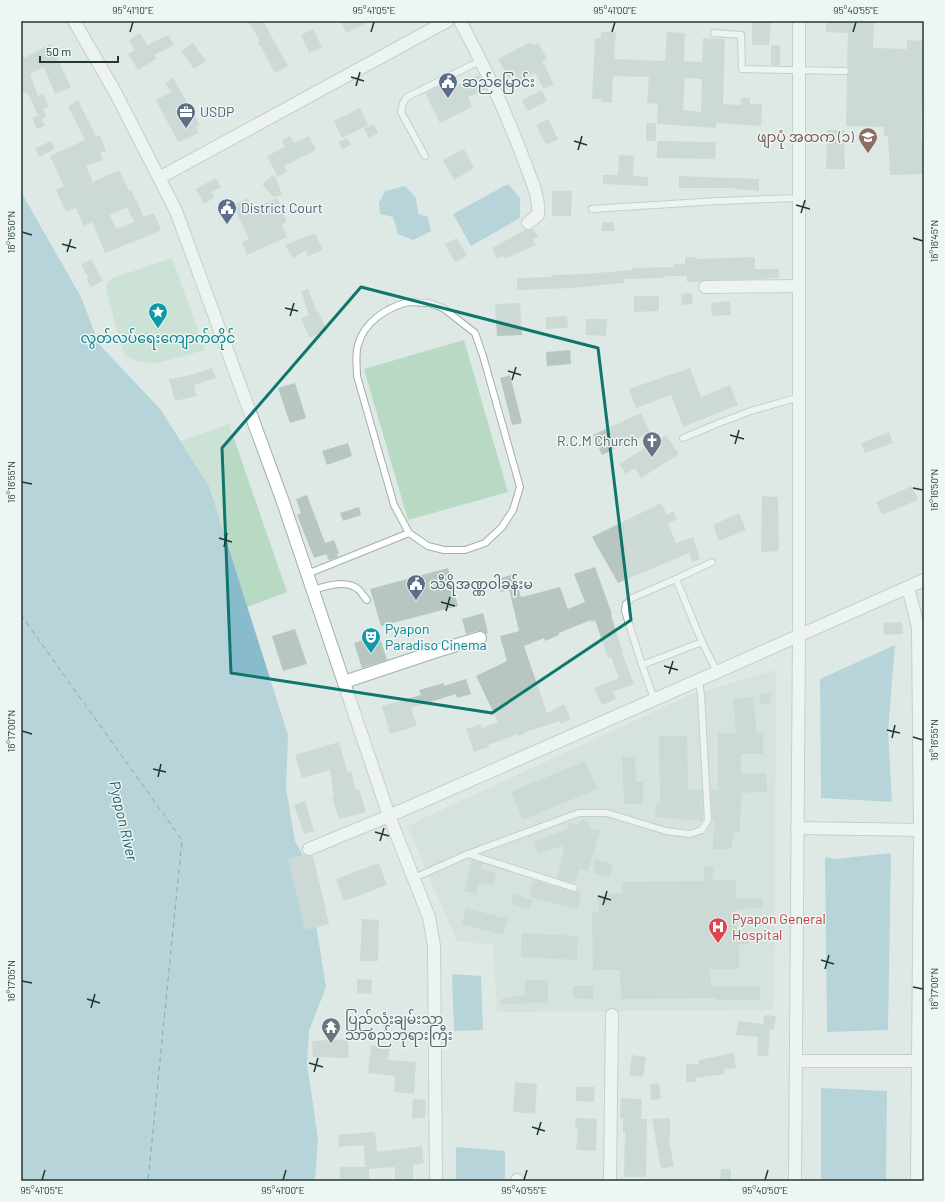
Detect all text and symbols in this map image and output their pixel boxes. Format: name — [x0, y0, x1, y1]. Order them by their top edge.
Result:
text: 95°41'10"E — [112, 4, 154, 16]
text: 95°41'05"E — [352, 4, 396, 16]
text: 95°41'00"E — [593, 4, 637, 16]
text: 95°40'55"E — [833, 4, 879, 16]
scale bar — [40, 38, 118, 64]
text: 50 m — [46, 44, 71, 58]
public building icon: ဆည်မြောင်း — [437, 71, 459, 99]
place label: ဆည်မြောင်း — [462, 72, 535, 94]
office icon: USDP — [175, 101, 197, 129]
place label: USDP — [200, 103, 234, 120]
school or university icon: ဖျာပုံ အထက (၁) — [857, 126, 879, 154]
place label: ဖျာပုံ အထက (၁) — [757, 128, 854, 149]
public building icon: District Court — [216, 197, 238, 225]
place label: District Court — [241, 199, 323, 216]
text: 16°16'50"N — [5, 211, 17, 253]
text: 16°16'45"N — [928, 220, 940, 262]
place icon: လွတ်လပ်ရေးကျောက်တိုင် — [147, 301, 169, 329]
place label: လွတ်လပ်ရေးကျောက်တိုင် — [81, 328, 235, 350]
church icon: R.C.M Church — [641, 430, 663, 458]
place label: R.C.M Church — [557, 432, 638, 449]
text: 16°16'55"N — [5, 461, 17, 503]
text: 16°16'50"N — [928, 469, 940, 511]
public building icon: သီရိအဏ္ဏဝါခန်းမ — [405, 573, 427, 601]
place label: သီရိအဏ္ဏဝါခန်းမ — [430, 574, 533, 596]
place label: Pyapon Paradiso Cinema — [385, 620, 487, 653]
theatre icon: Pyapon Paradiso Cinema — [360, 626, 382, 654]
text: 16°17'00"N — [5, 710, 17, 752]
text: 16°16'55"N — [928, 719, 940, 761]
water label: Pyapon River — [106, 779, 142, 863]
place label: Pyapon General Hospital — [732, 910, 826, 943]
hospital icon: Pyapon General Hospital — [707, 916, 729, 944]
text: 16°17'05"N — [5, 960, 17, 1002]
text: 16°17'00"N — [928, 968, 940, 1010]
place label: ပြည်လုံးချမ်းသာ သာစည်ဘုရားကြီး — [345, 1009, 453, 1047]
temple icon: ပြည်လုံးချမ်းသာ သာစည်ဘုရားကြီး — [320, 1016, 342, 1044]
text: 95°41'05"E — [20, 1184, 64, 1196]
text: 95°41'00"E — [261, 1184, 305, 1196]
text: 95°40'55"E — [501, 1184, 547, 1196]
text: 95°40'50"E — [742, 1184, 788, 1196]

